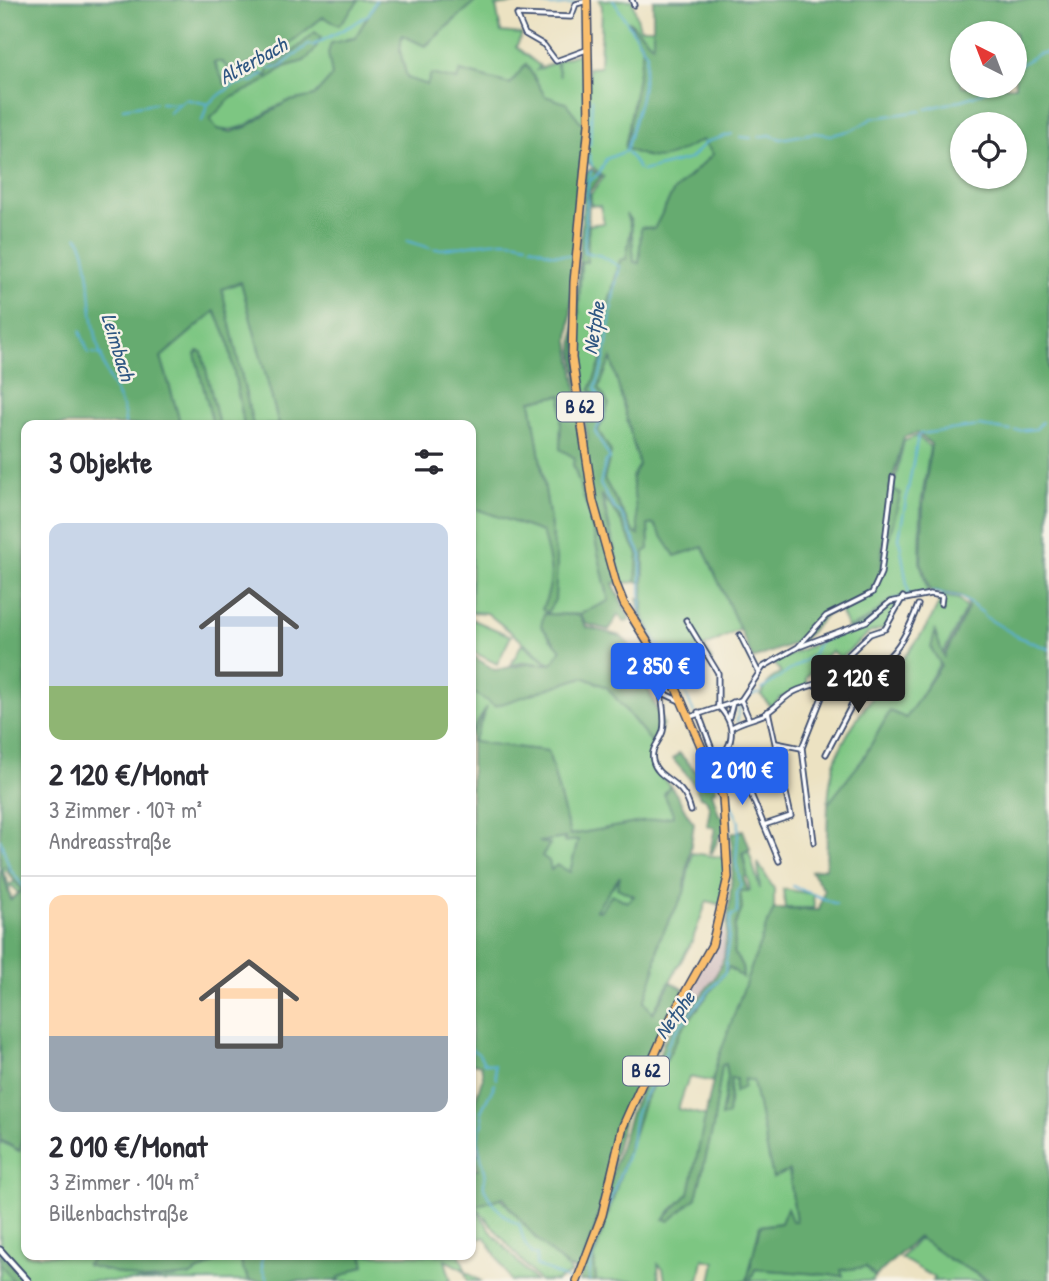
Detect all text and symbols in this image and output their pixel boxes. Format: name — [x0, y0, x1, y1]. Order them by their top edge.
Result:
north arrow — [950, 21, 1027, 98]
map controls — [950, 21, 1027, 189]
water label: Alterbach — [214, 30, 293, 91]
button: locate — [950, 112, 1027, 189]
water label: Netphe — [575, 298, 612, 356]
water label: Leimbach — [95, 310, 143, 385]
road number: B 62 — [557, 393, 603, 422]
text: 3 Objekte — [49, 442, 152, 482]
icon: filters — [410, 443, 448, 481]
icon: home — [186, 569, 312, 695]
pin: 2 850 € — [593, 644, 723, 703]
text: 2 850 € — [627, 650, 689, 681]
pin: 2 120 € — [793, 656, 923, 715]
text: 2 120 € — [827, 662, 889, 693]
pin: 2 010 € — [677, 748, 807, 807]
text: 2 120 €/Monat — [49, 754, 208, 794]
text: 2 010 € — [711, 754, 773, 785]
text: 3 Zimmer · 107 m² — [49, 794, 202, 825]
text: Andreasstraße — [49, 825, 171, 856]
icon: home — [186, 941, 312, 1067]
water label: Netphe — [647, 983, 703, 1045]
road number: B 62 — [623, 1056, 669, 1086]
text: 2 010 €/Monat — [49, 1126, 207, 1166]
text: 3 Zimmer · 104 m² — [49, 1166, 199, 1197]
text: Billenbachstraße — [49, 1197, 188, 1228]

